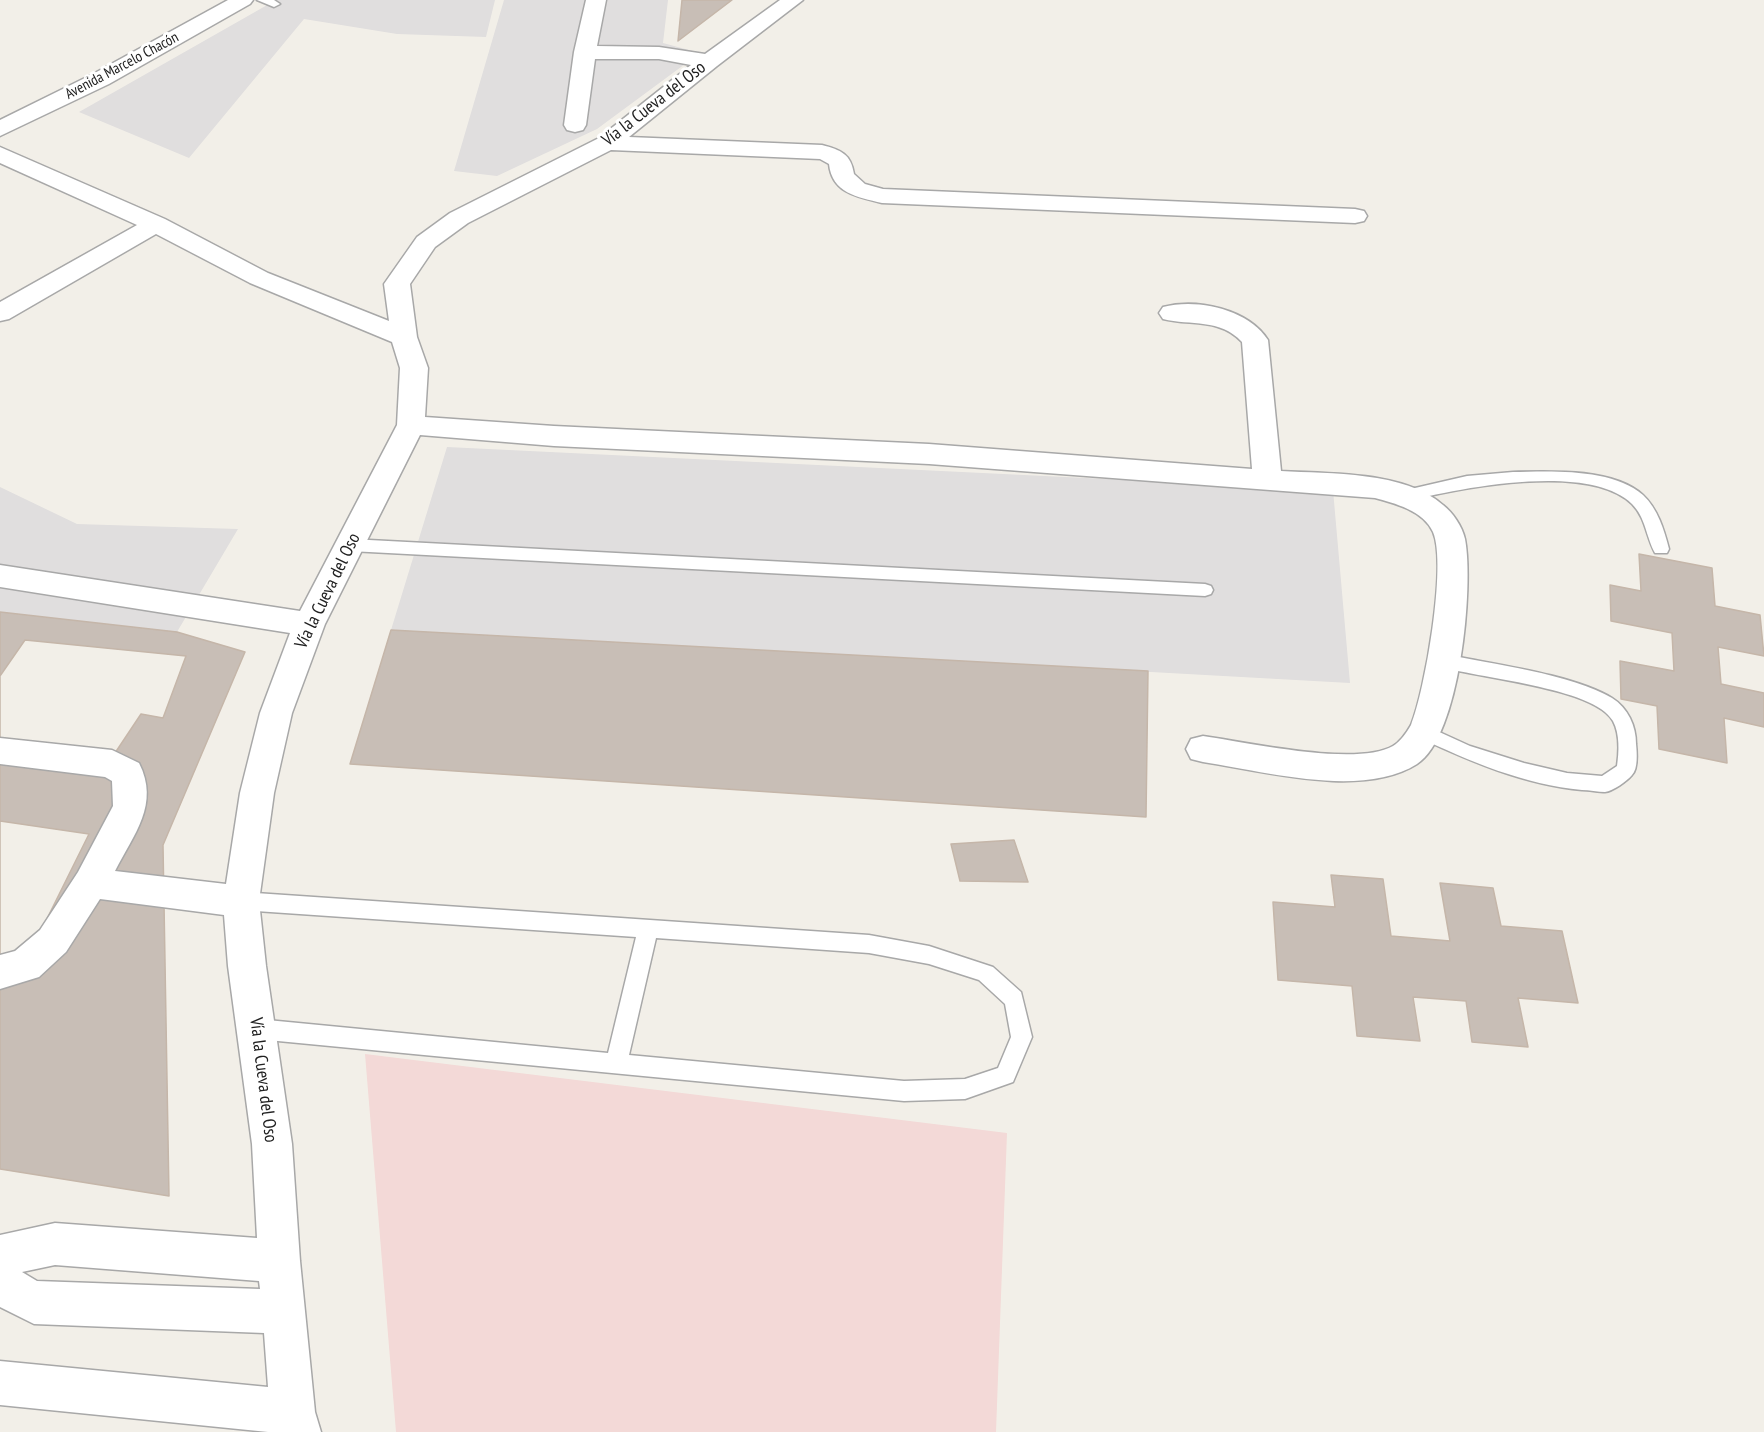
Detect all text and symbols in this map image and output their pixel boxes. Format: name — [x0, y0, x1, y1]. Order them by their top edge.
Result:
street label: Avenida Marcelo Chacón — [62, 29, 182, 103]
street label: Vía la Cueva del Oso — [598, 57, 710, 151]
street label: Vía la Cueva del Oso — [291, 530, 365, 652]
street label: Vía la Cueva del Oso — [245, 1016, 281, 1144]

